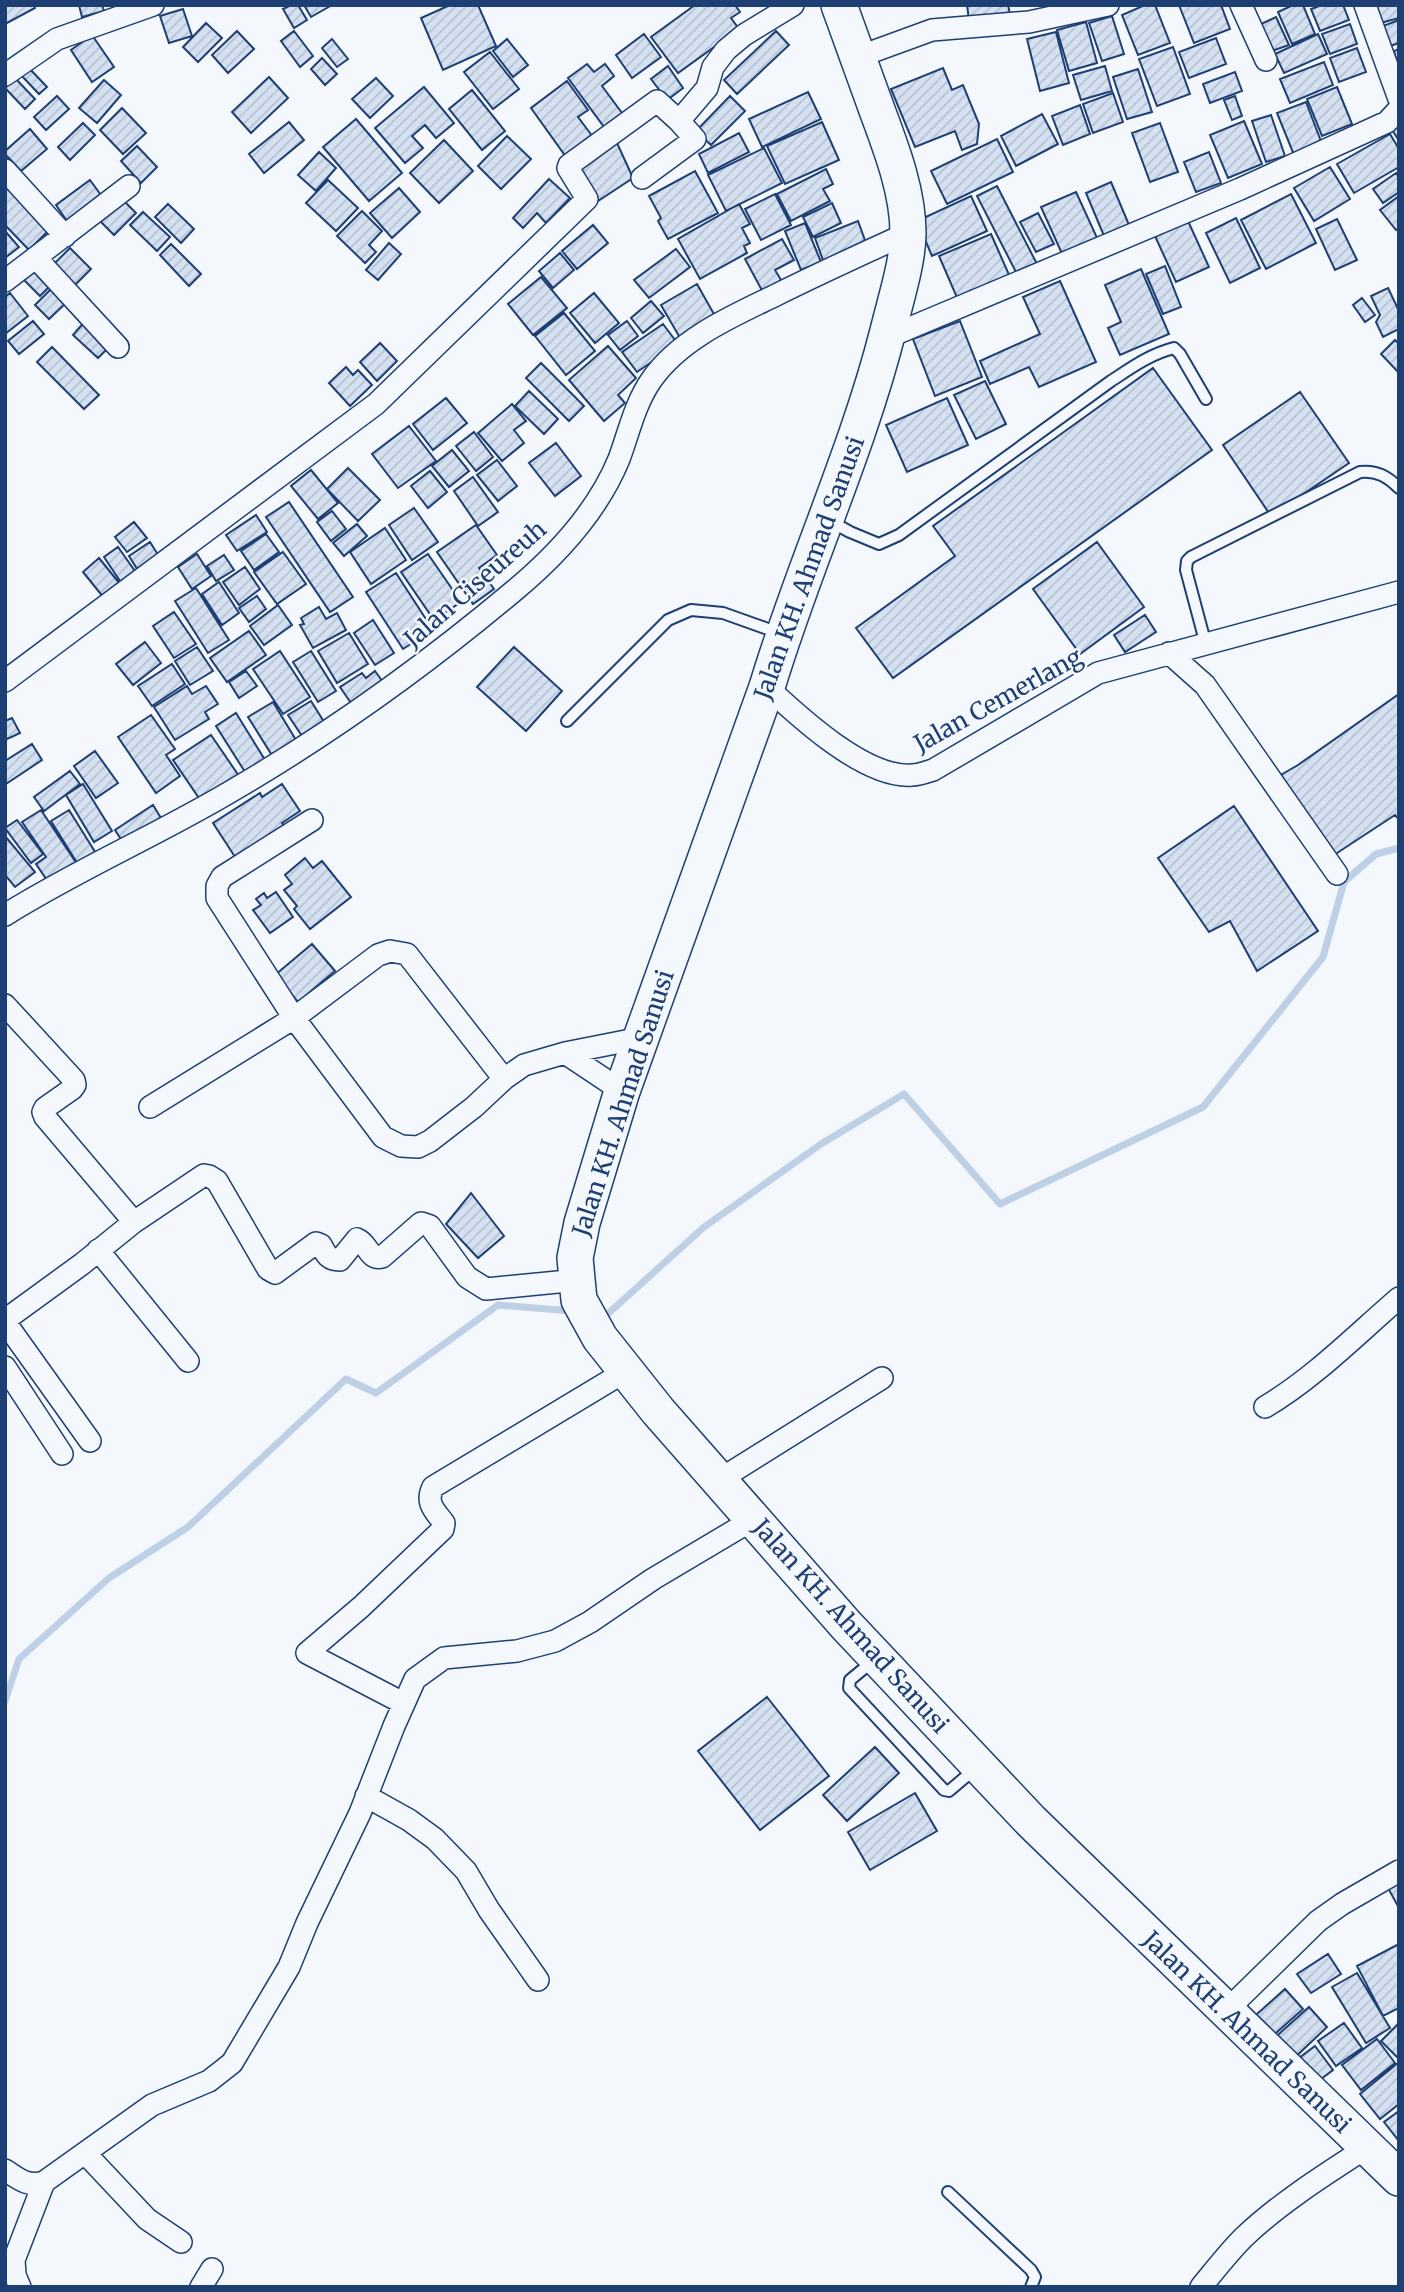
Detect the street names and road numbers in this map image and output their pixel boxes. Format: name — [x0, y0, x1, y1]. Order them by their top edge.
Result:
street label: Jalan KH. Ahmad Sanusi — [747, 432, 871, 705]
street label: Jalan Ciseureuh — [397, 514, 553, 655]
street label: Jalan Cemerlang — [907, 641, 1088, 760]
street label: Jalan KH. Ahmad Sanusi — [565, 966, 681, 1241]
street label: Jalan KH. Ahmad Sanusi — [746, 1512, 956, 1740]
street label: Jalan KH. Ahmad Sanusi — [1135, 1924, 1358, 2140]

